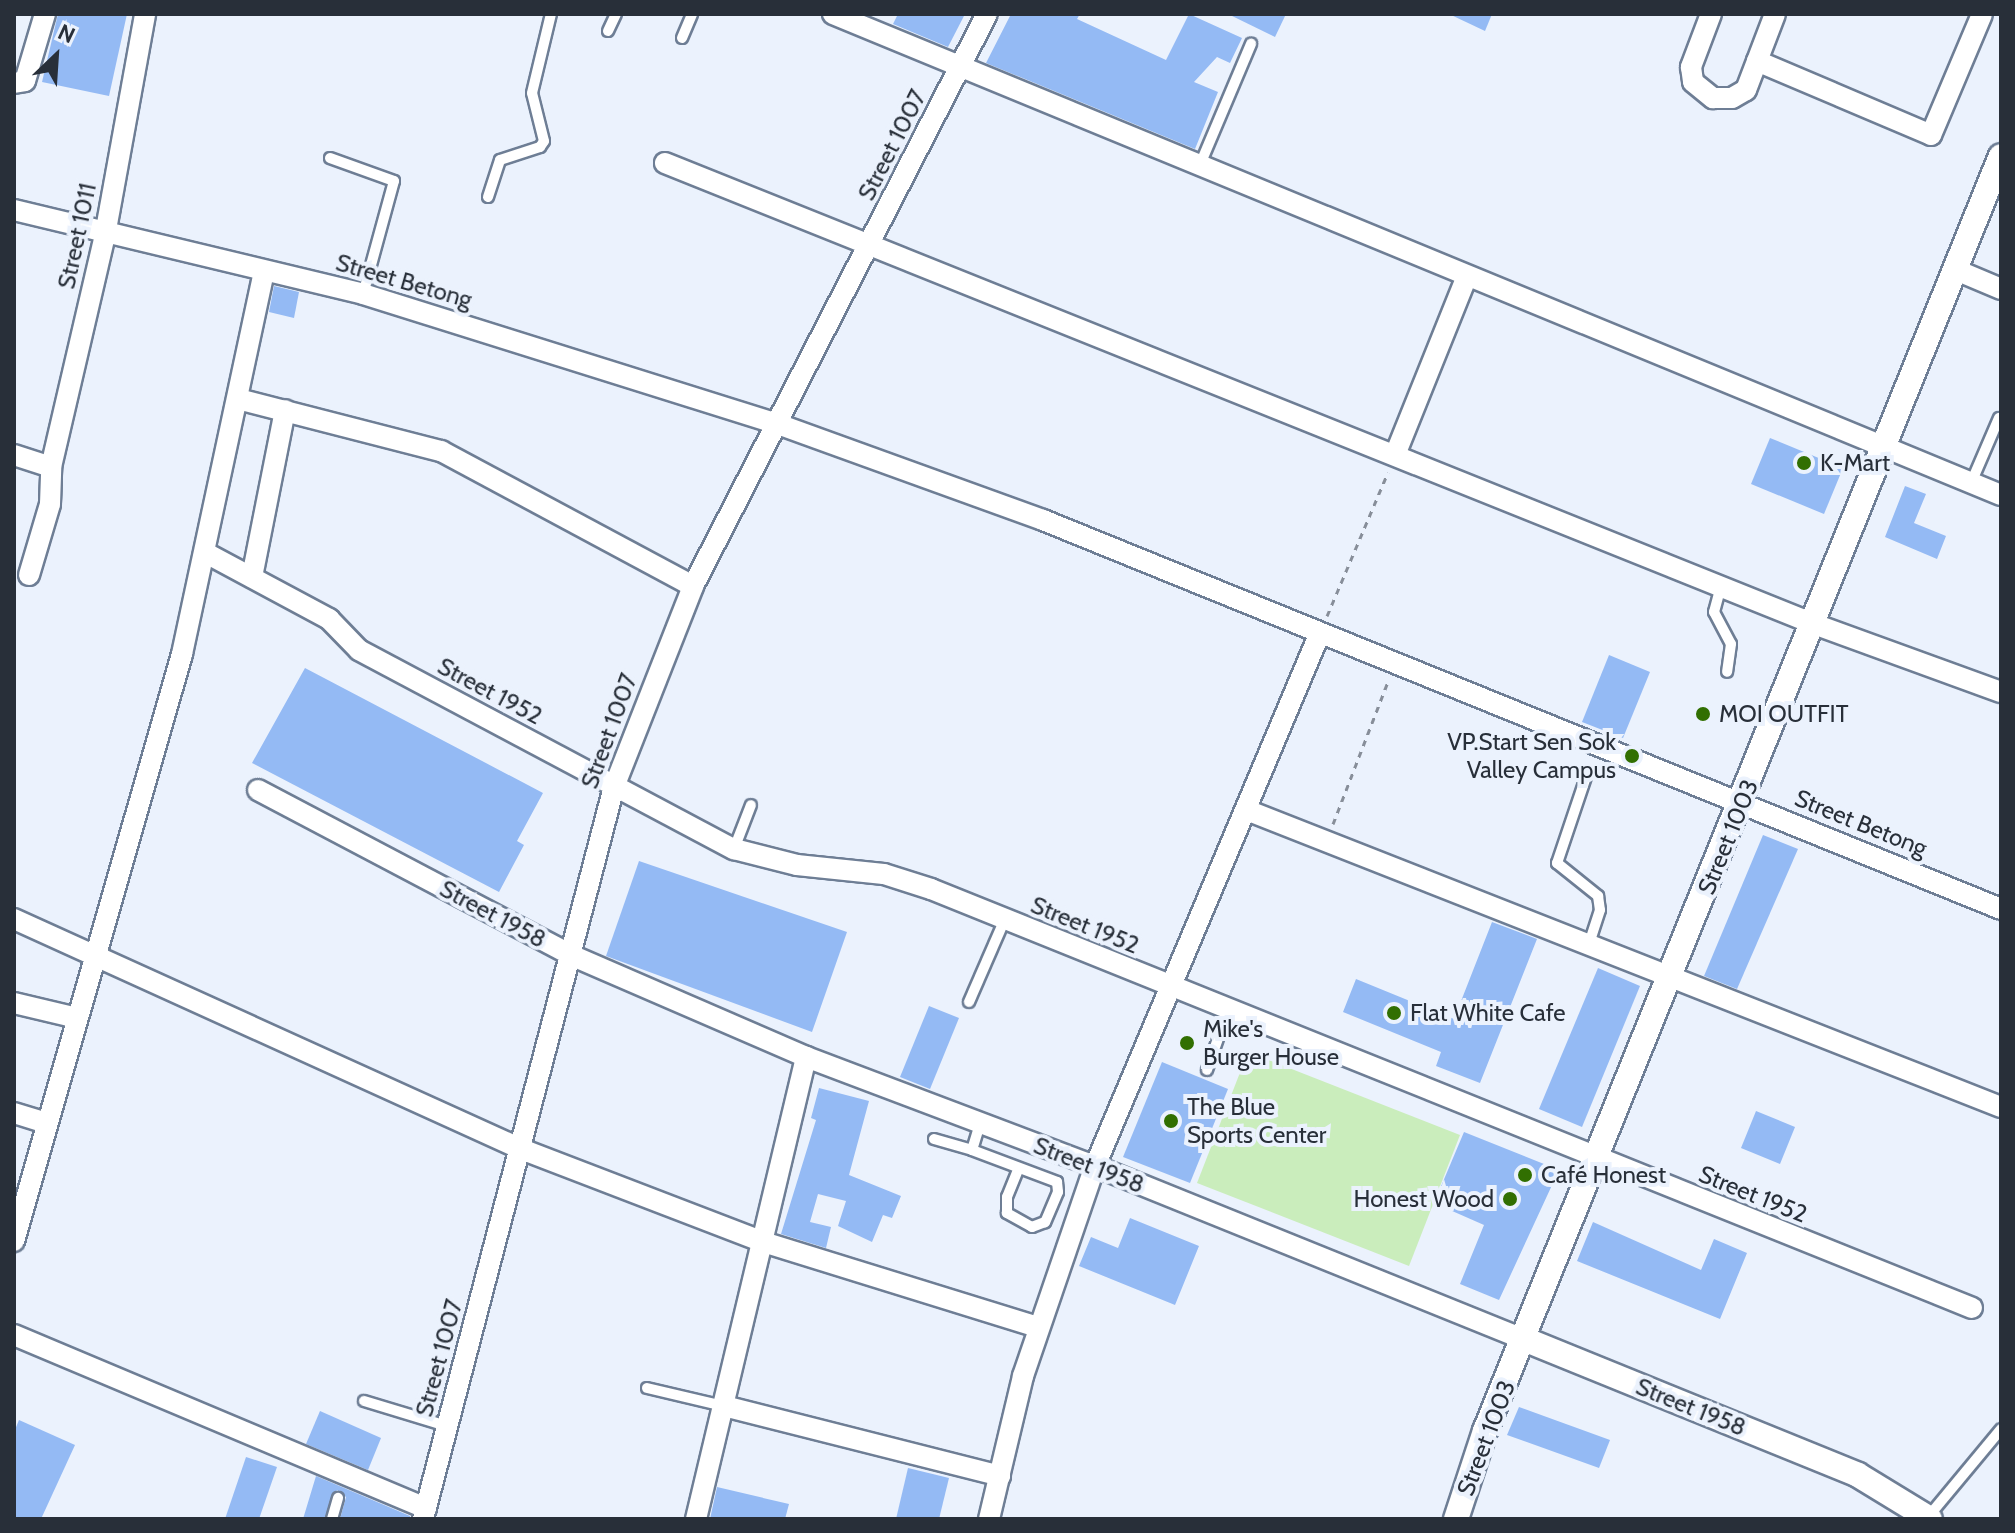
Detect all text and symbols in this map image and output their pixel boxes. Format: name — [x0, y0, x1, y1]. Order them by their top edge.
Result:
north arrow — [16, 16, 96, 96]
text: N — [54, 18, 79, 49]
street label: Street 1007 — [852, 85, 932, 205]
street label: Street 1011 — [52, 181, 102, 291]
street label: Street Betong — [333, 248, 475, 314]
place label: K-Mart — [1820, 449, 1890, 477]
marker: K-Mart — [1795, 454, 1813, 472]
street label: Street 1952 — [433, 652, 547, 730]
street label: Street 1007 — [575, 670, 643, 792]
place label: MOI OUTFIT — [1719, 700, 1848, 728]
marker: MOI OUTFIT — [1694, 705, 1712, 723]
place label: VP.Start Sen Sok Valley Campus — [1447, 728, 1616, 784]
marker: VP.Start Sen Sok Valley Campus — [1623, 747, 1641, 765]
street label: Street 1003 — [1692, 775, 1764, 899]
street label: Street Betong — [1791, 783, 1931, 863]
street label: Street 1958 — [435, 874, 551, 954]
street label: Street 1952 — [1027, 890, 1143, 960]
place label: Flat White Cafe — [1410, 999, 1566, 1027]
marker: Flat White Cafe — [1385, 1004, 1403, 1022]
place label: Mike's Burger House — [1203, 1015, 1339, 1071]
marker: Mike's Burger House — [1178, 1034, 1196, 1052]
place label: The Blue Sports Center — [1187, 1093, 1326, 1149]
marker: The Blue Sports Center — [1162, 1112, 1180, 1130]
street label: Street 1958 — [1030, 1131, 1148, 1199]
street label: Street 1952 — [1695, 1159, 1811, 1229]
place label: Café Honest — [1541, 1161, 1666, 1189]
marker: Café Honest — [1516, 1166, 1534, 1184]
place label: Honest Wood — [1354, 1185, 1494, 1213]
marker: Honest Wood — [1501, 1190, 1519, 1208]
street label: Street 1007 — [410, 1296, 468, 1420]
street label: Street 1958 — [1632, 1372, 1750, 1442]
street label: Street 1003 — [1451, 1376, 1521, 1500]

